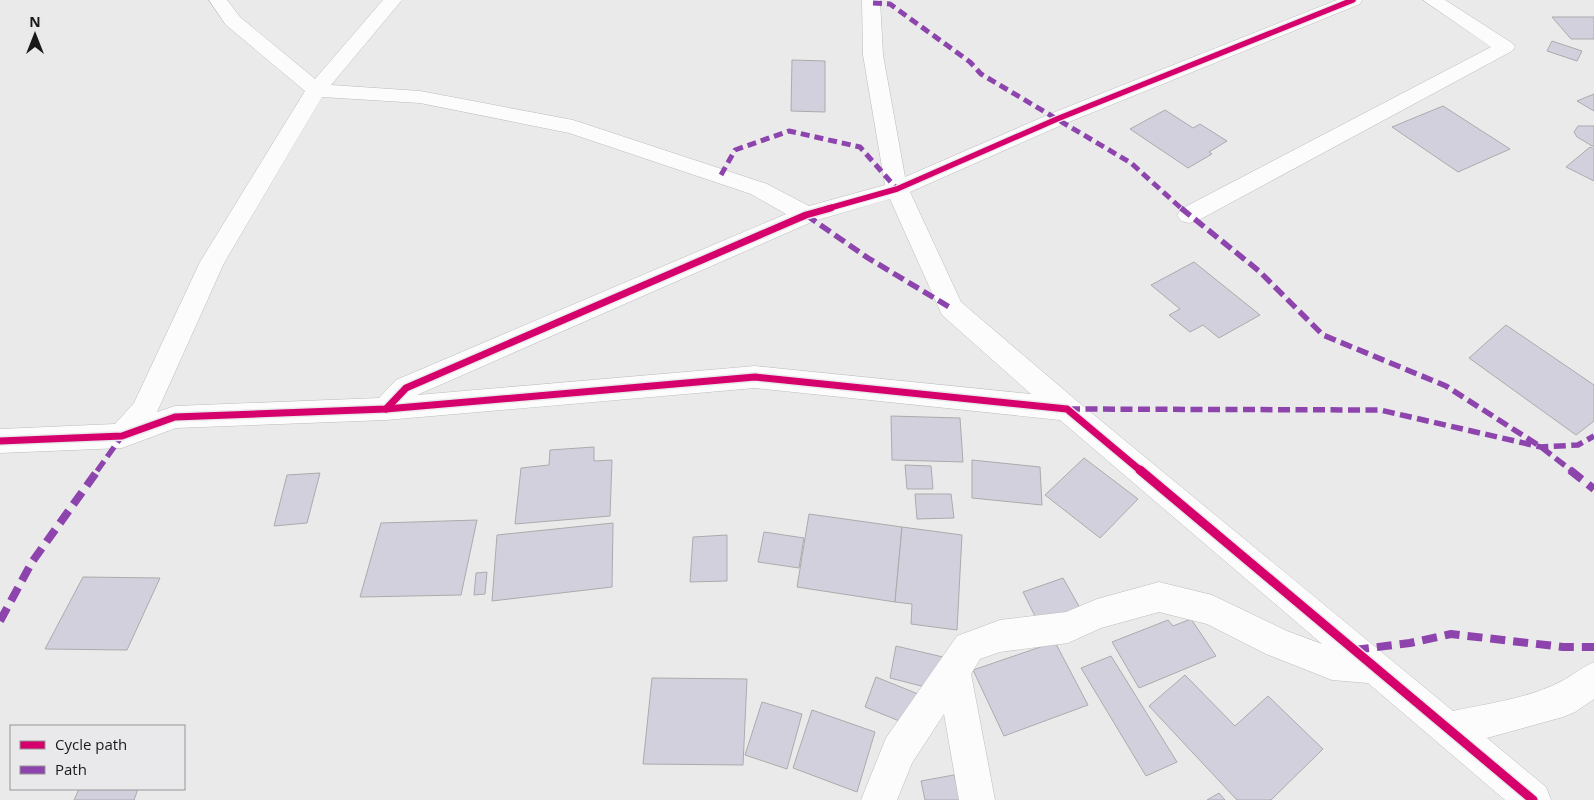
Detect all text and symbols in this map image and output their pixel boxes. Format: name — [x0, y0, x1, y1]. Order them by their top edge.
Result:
north arrow — [10, 10, 60, 60]
text: N — [29, 12, 41, 31]
legend — [10, 725, 185, 790]
text: Cycle path — [55, 734, 127, 754]
text: Path — [55, 759, 87, 779]

